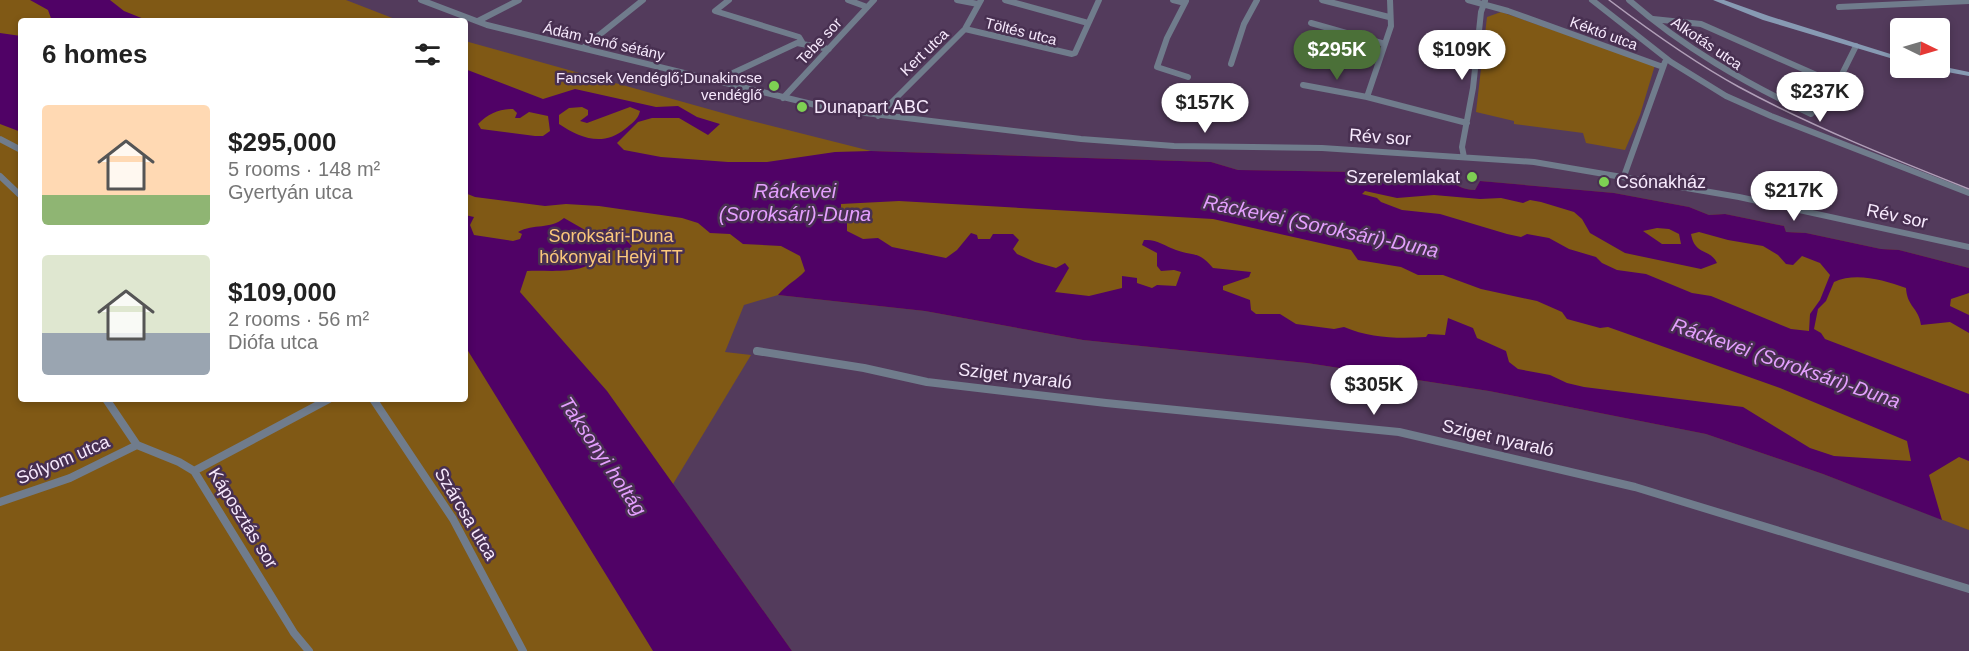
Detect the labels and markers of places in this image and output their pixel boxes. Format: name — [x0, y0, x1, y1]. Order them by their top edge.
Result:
pin: $295K — [1295, 30, 1379, 81]
pin: $109K — [1420, 30, 1504, 81]
place label: Fancsek Vendéglő;Dunakincse vendéglő — [556, 69, 762, 103]
pin: $237K — [1778, 72, 1862, 123]
marker: Fancsek Vendéglő;Dunakincse vendéglő — [767, 79, 781, 93]
pin: $157K — [1163, 83, 1247, 134]
place label: Dunapart ABC — [814, 97, 929, 117]
marker: Dunapart ABC — [795, 100, 809, 114]
place label: Szerelemlakat — [1346, 167, 1460, 187]
marker: Szerelemlakat — [1465, 170, 1479, 184]
pin: $217K — [1752, 171, 1836, 222]
place label: Csónakház — [1616, 172, 1706, 192]
marker: Csónakház — [1597, 175, 1611, 189]
pin: $305K — [1332, 365, 1416, 416]

